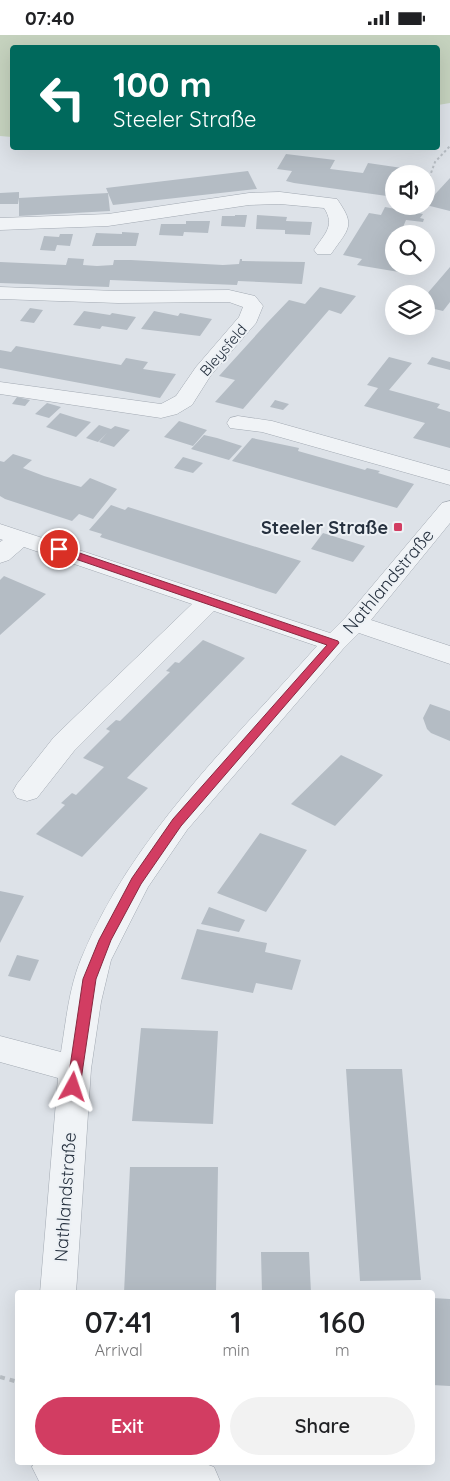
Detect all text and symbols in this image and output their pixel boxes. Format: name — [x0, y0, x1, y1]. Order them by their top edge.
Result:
text: 07:40 — [25, 6, 74, 30]
text: 100 m — [113, 62, 212, 106]
icon: left — [30, 65, 95, 130]
text: Steeler Straße — [113, 105, 256, 133]
map controls — [385, 165, 435, 335]
button: sound — [385, 165, 435, 215]
button: search — [385, 225, 435, 275]
button: layers — [385, 285, 435, 335]
street label: Bleysfeld — [195, 320, 251, 380]
place label: Steeler Straße — [261, 516, 388, 539]
marker: Steeler Straße — [392, 521, 404, 533]
street label: Nathlandstraße — [337, 524, 439, 638]
pin — [38, 528, 80, 570]
icon: arrive — [45, 535, 73, 563]
position arrow — [46, 1060, 98, 1112]
street label: Nathlandstraße — [49, 1131, 81, 1263]
text: 07:41 — [85, 1303, 153, 1341]
text: 1 — [230, 1303, 242, 1341]
text: 160 — [319, 1303, 365, 1341]
text: Arrival — [95, 1340, 143, 1360]
text: min — [222, 1340, 250, 1360]
text: m — [335, 1340, 350, 1360]
button: Exit — [35, 1397, 220, 1455]
button: Share — [230, 1397, 415, 1455]

